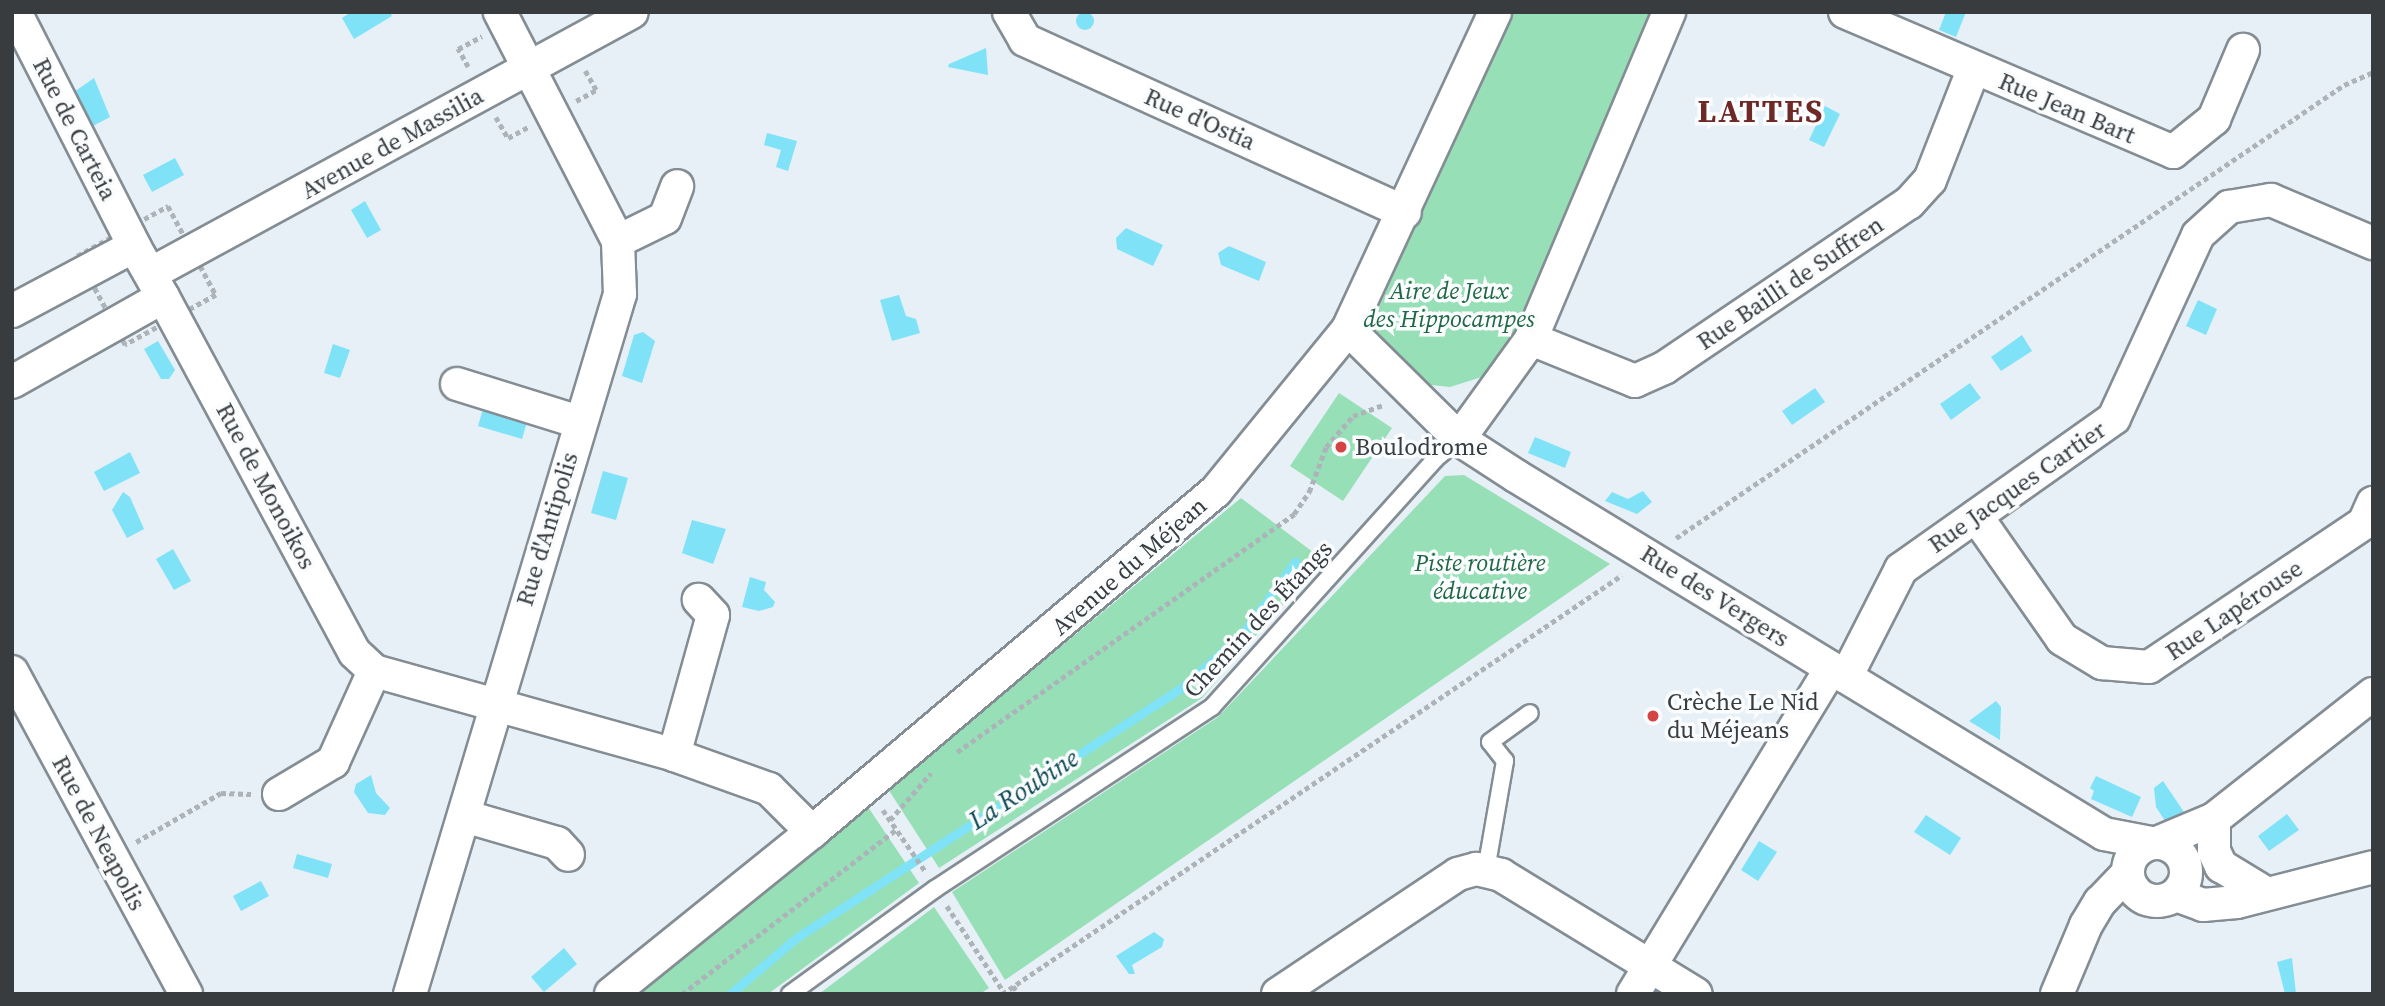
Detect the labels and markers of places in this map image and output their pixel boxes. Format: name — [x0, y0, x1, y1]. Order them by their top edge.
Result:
place label: Boulodrome — [1355, 433, 1488, 461]
marker: Boulodrome — [1333, 439, 1349, 455]
place label: Crèche Le Nid du Méjeans — [1667, 688, 1819, 744]
marker: Crèche Le Nid du Méjeans — [1645, 708, 1661, 724]

